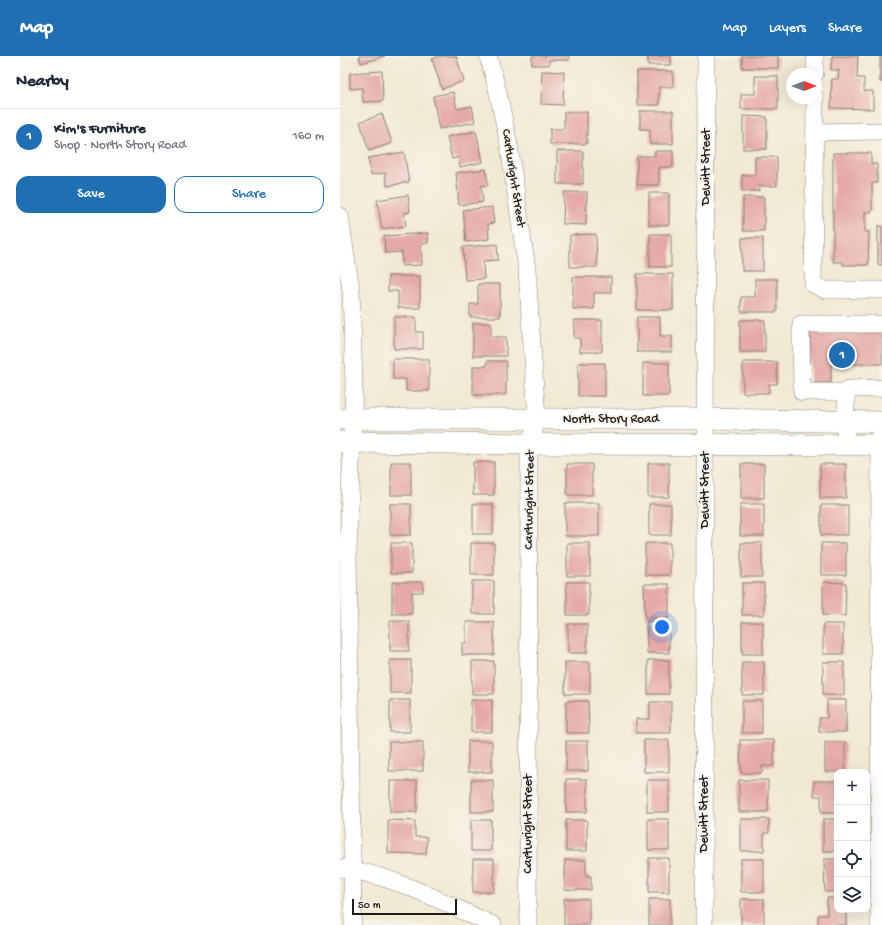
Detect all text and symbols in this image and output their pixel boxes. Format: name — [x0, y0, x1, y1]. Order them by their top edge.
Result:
text: Map — [20, 17, 53, 40]
text: Map — [723, 20, 747, 37]
text: Layers — [769, 20, 806, 37]
text: Share — [828, 20, 862, 37]
north arrow — [786, 68, 822, 104]
text: Nearby — [16, 72, 69, 92]
text: Kim's Furniture — [54, 120, 146, 138]
street label: Dewitt Street — [699, 127, 714, 206]
street label: Cartwright Street — [498, 128, 528, 230]
text: 1 — [26, 129, 32, 144]
text: 160 m — [292, 129, 324, 144]
text: Shop · North Story Road — [54, 138, 186, 153]
button: Save — [16, 176, 166, 213]
button: Share — [174, 176, 324, 213]
pin: 1 — [829, 340, 855, 370]
street label: North Story Road — [563, 412, 660, 427]
street label: Cartwright Street — [522, 449, 538, 550]
street label: Dewitt Street — [698, 450, 713, 529]
your location — [652, 617, 672, 637]
map controls — [834, 769, 870, 913]
button: + — [834, 769, 870, 805]
street label: Cartwright Street — [521, 773, 536, 874]
street label: Dewitt Street — [697, 774, 712, 853]
button: − — [834, 805, 870, 841]
button: locate — [834, 841, 870, 877]
button: layers — [834, 877, 870, 913]
scale bar — [352, 897, 457, 916]
text: 50 m — [358, 900, 380, 912]

